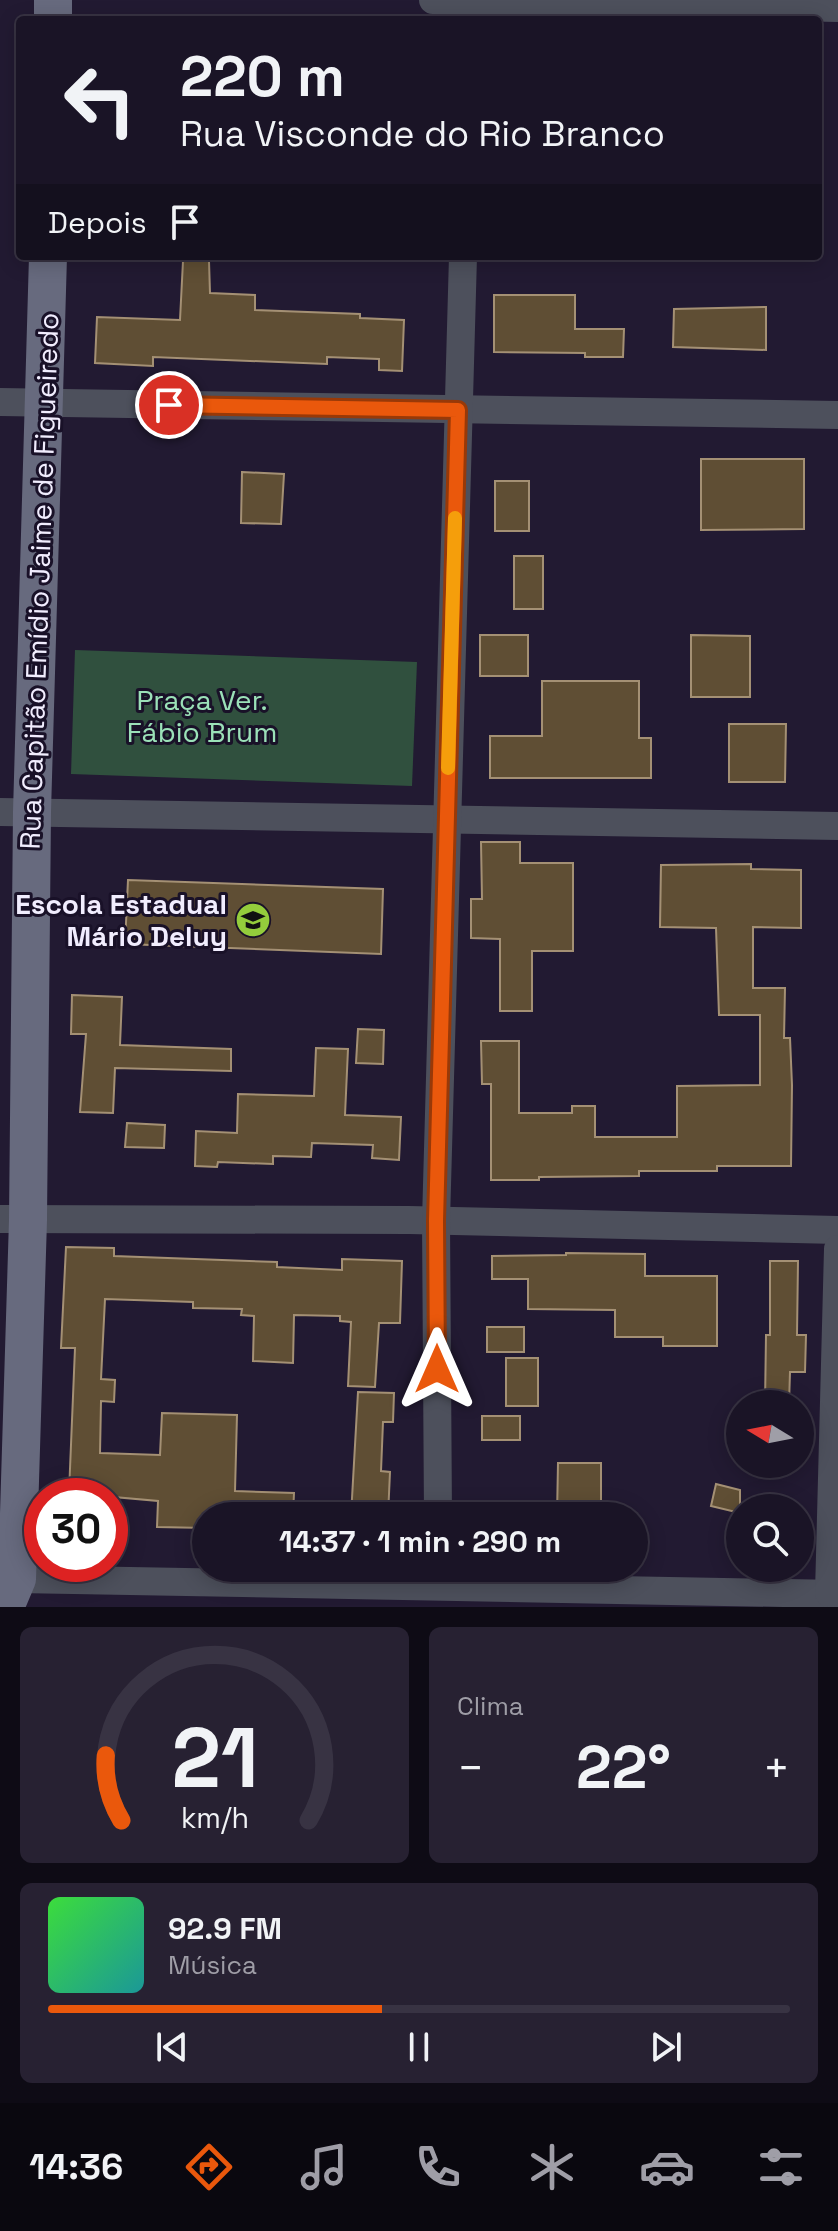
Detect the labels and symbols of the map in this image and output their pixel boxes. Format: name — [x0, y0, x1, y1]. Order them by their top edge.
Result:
street label: Rua Capitão Emídio Jaime de Figueiredo — [12, 312, 66, 850]
pin — [135, 371, 203, 439]
park label: Praça Ver. Fábio Brum — [127, 682, 277, 750]
place label: Escola Estadual Mário Deluy — [15, 886, 227, 954]
school or university icon: Escola Estadual Mário Deluy — [234, 901, 272, 939]
position arrow — [395, 1327, 479, 1411]
north arrow — [726, 1390, 814, 1478]
speed limit sign: 30 — [24, 1478, 128, 1582]

